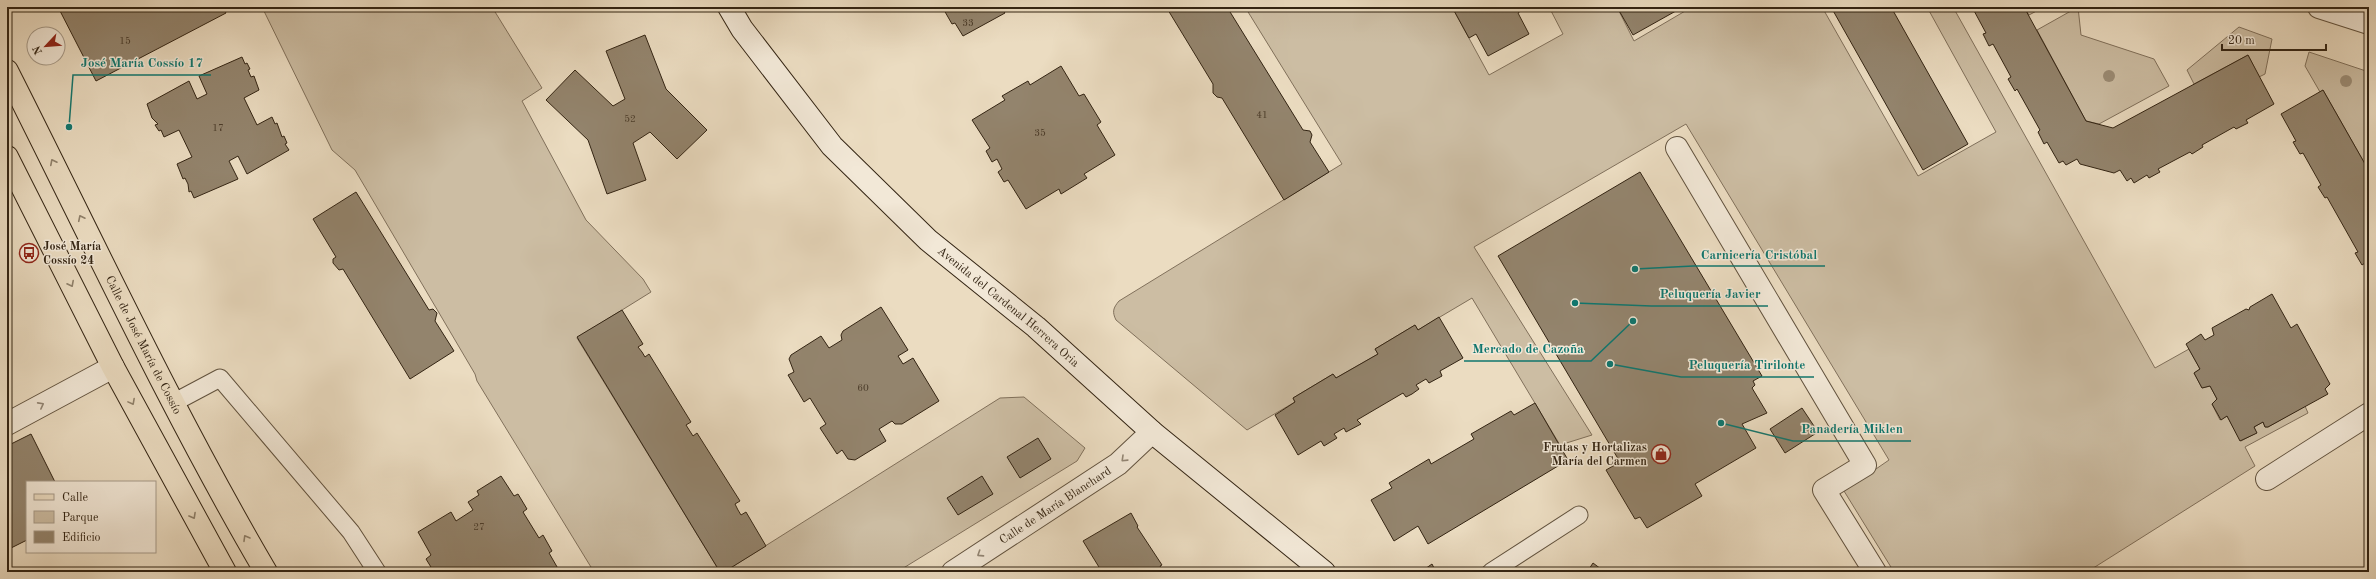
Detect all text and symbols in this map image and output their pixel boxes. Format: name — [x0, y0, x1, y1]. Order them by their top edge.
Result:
house number: 33 — [962, 18, 974, 28]
north arrow — [26, 26, 66, 66]
scale bar — [2222, 26, 2326, 52]
text: 20 m — [2228, 35, 2255, 47]
house number: 15 — [119, 36, 131, 46]
text: N — [31, 43, 45, 56]
callout: José María Cossío 17 — [73, 50, 211, 75]
text: José María Cossío 17 — [81, 57, 203, 70]
house number: 41 — [1256, 110, 1268, 120]
house number: 52 — [624, 114, 636, 124]
house number: 17 — [212, 123, 224, 133]
house number: 35 — [1034, 128, 1046, 138]
one-way arrow — [50, 159, 58, 166]
one-way arrow — [78, 215, 86, 223]
place label: José María Cossío 24 — [43, 241, 101, 267]
callout: Carnicería Cristóbal — [1693, 241, 1825, 266]
bus stop icon: José María Cossío 24 — [18, 242, 40, 264]
street label: Avenida del Cardenal Herrera Oria — [935, 245, 1081, 370]
text: Carnicería Cristóbal — [1701, 249, 1817, 262]
street label: Calle de José María de Cossío — [103, 274, 183, 416]
one-way arrow — [66, 280, 74, 288]
callout: Peluquería Javier — [1651, 281, 1768, 306]
text: Peluquería Javier — [1659, 288, 1761, 301]
callout: Mercado de Cazoña — [1464, 336, 1591, 361]
text: Mercado de Cazoña — [1472, 343, 1584, 356]
callout: Peluquería Tirilonte — [1681, 352, 1814, 377]
text: Peluquería Tirilonte — [1689, 359, 1805, 372]
house number: 60 — [857, 383, 869, 393]
one-way arrow — [127, 397, 134, 405]
one-way arrow — [37, 403, 45, 410]
callout: Panadería Miklen — [1793, 416, 1911, 441]
text: Panadería Miklen — [1801, 423, 1903, 436]
place label: Frutas y Hortalizas María del Carmen — [1543, 442, 1647, 468]
shop icon: Frutas y Hortalizas María del Carmen — [1650, 443, 1672, 465]
one-way arrow — [1121, 454, 1128, 461]
street label: Calle de María Blanchard — [998, 465, 1114, 547]
legend — [26, 481, 156, 553]
text: Calle — [62, 492, 88, 504]
text: Parque — [62, 512, 99, 524]
one-way arrow — [189, 512, 196, 519]
house number: 27 — [473, 522, 485, 532]
text: Edificio — [62, 532, 101, 544]
one-way arrow — [244, 535, 251, 542]
one-way arrow — [977, 549, 984, 557]

